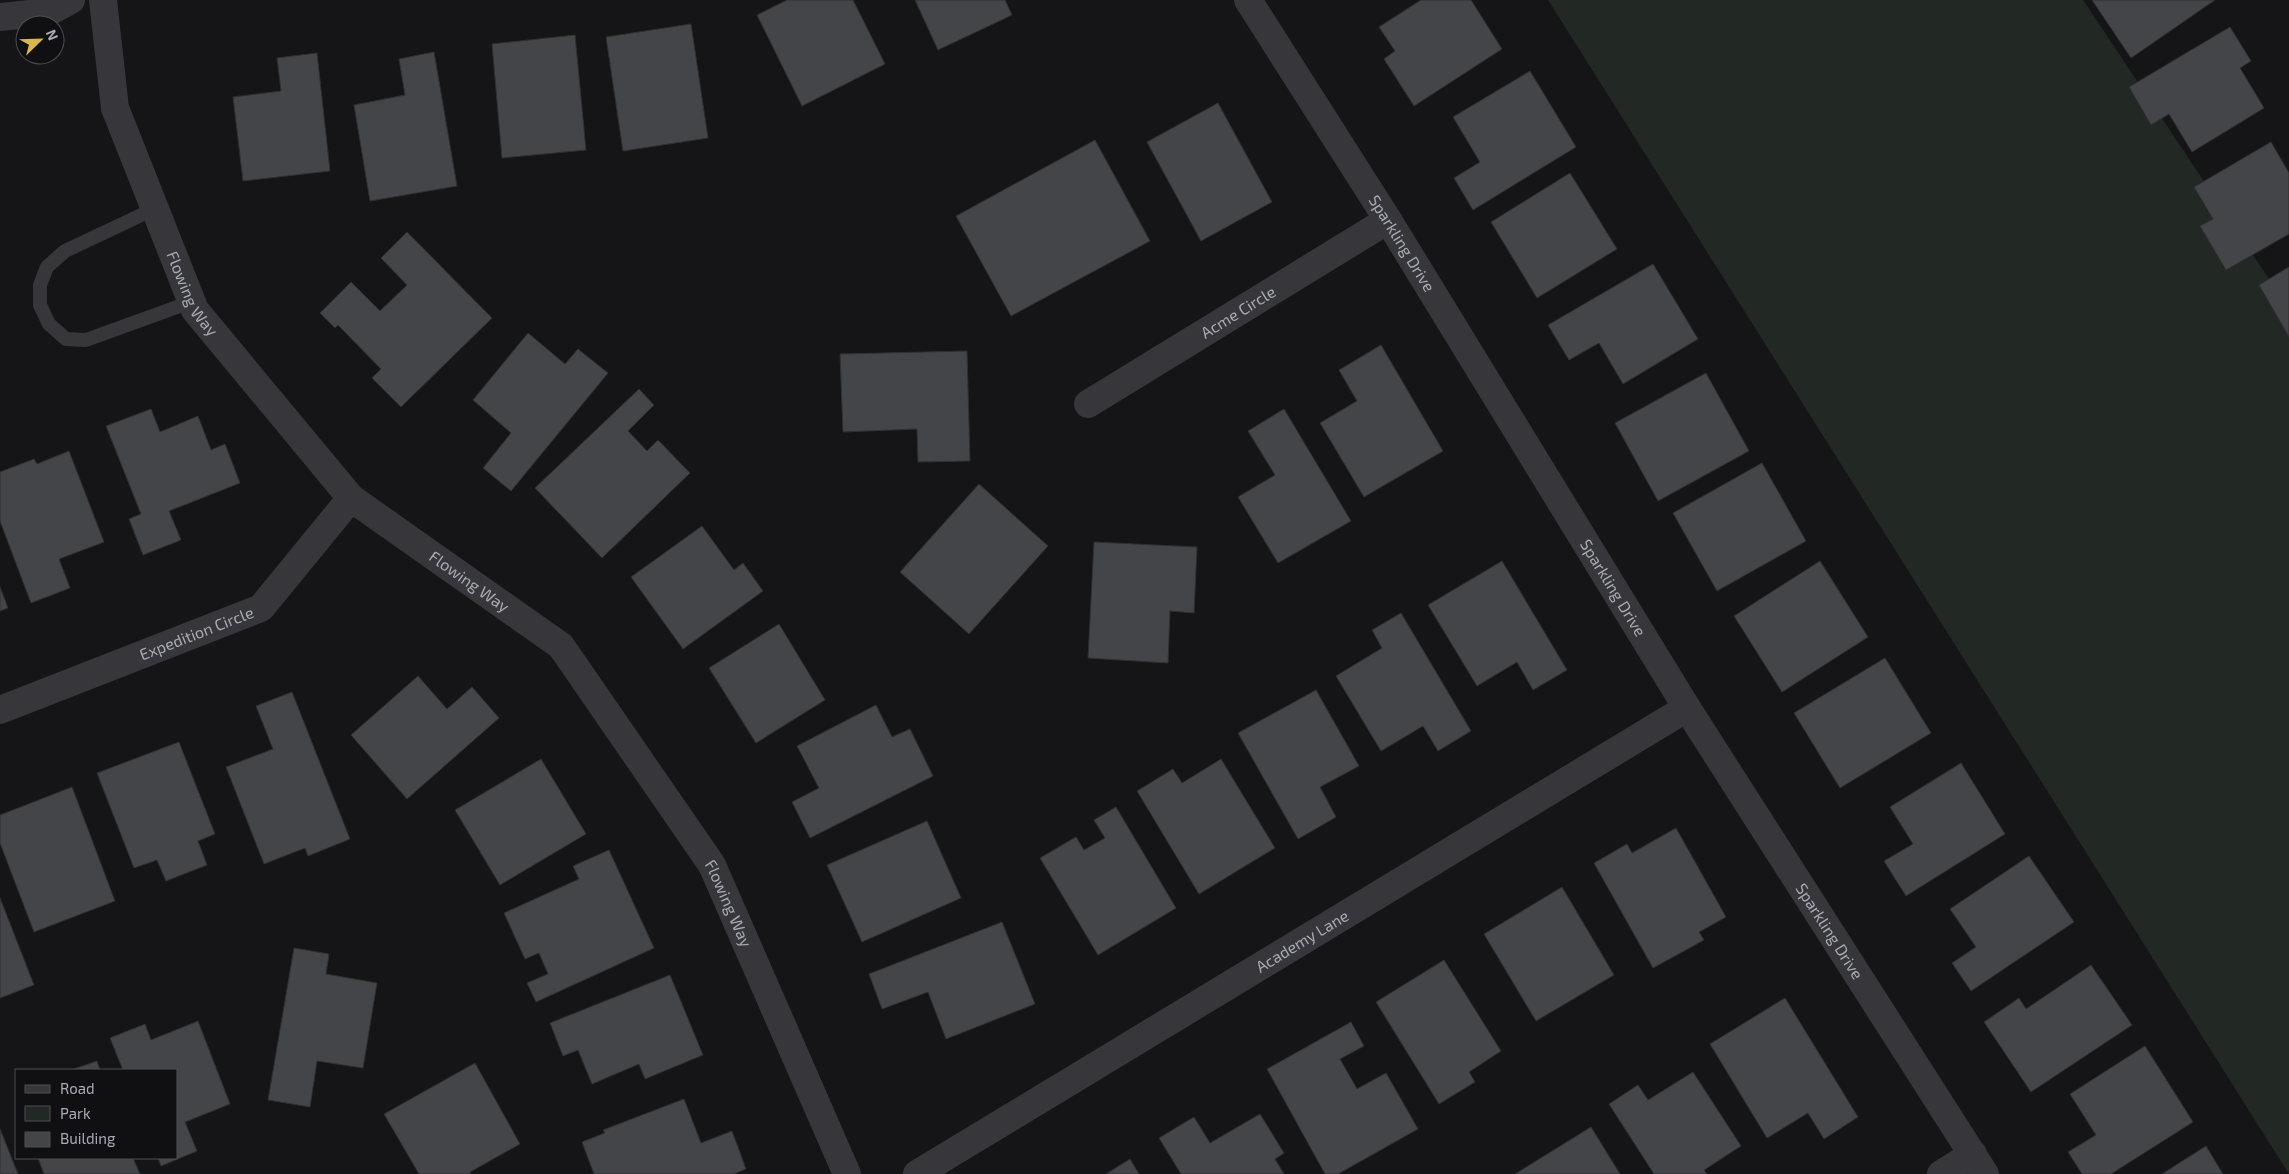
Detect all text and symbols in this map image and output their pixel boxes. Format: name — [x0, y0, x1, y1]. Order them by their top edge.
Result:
north arrow — [15, 15, 65, 65]
text: N — [43, 27, 62, 43]
street label: Sparkling Drive — [1365, 191, 1440, 295]
street label: Flowing Way — [164, 248, 223, 340]
street label: Acme Circle — [1197, 281, 1279, 342]
street label: Sparkling Drive — [1577, 535, 1651, 639]
street label: Flowing Way — [426, 546, 514, 616]
street label: Expedition Circle — [137, 602, 256, 664]
street label: Flowing Way — [702, 855, 757, 950]
street label: Sparkling Drive — [1792, 879, 1868, 982]
street label: Academy Lane — [1252, 905, 1352, 976]
legend — [15, 1069, 178, 1159]
text: Road — [60, 1079, 95, 1097]
text: Park — [60, 1104, 91, 1122]
text: Building — [60, 1129, 116, 1147]

